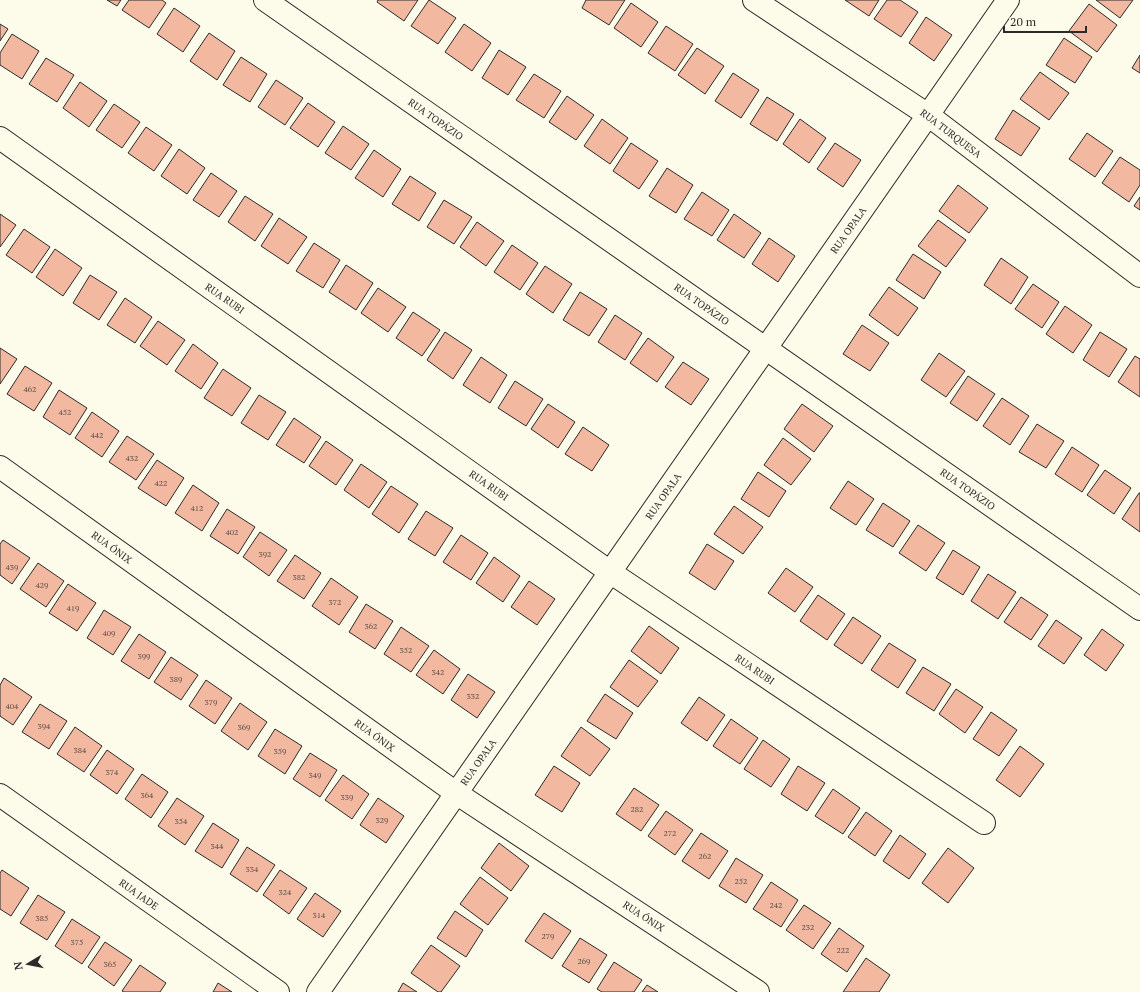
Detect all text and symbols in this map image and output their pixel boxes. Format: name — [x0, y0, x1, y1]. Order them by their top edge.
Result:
scale bar — [1004, 8, 1086, 34]
text: 20 m — [1010, 14, 1037, 29]
street label: RUA TOPÁZIO — [406, 96, 466, 143]
street label: RUA TURQUESA — [918, 106, 984, 161]
street label: RUA OPALA — [828, 204, 869, 256]
street label: RUA RUBI — [203, 280, 247, 317]
street label: RUA TOPÁZIO — [672, 281, 732, 328]
house number: 462 — [24, 384, 36, 394]
house number: 452 — [59, 407, 71, 417]
house number: 442 — [91, 430, 103, 440]
house number: 432 — [126, 453, 138, 463]
street label: RUA TOPÁZIO — [938, 466, 998, 513]
street label: RUA RUBI — [467, 467, 511, 504]
street label: RUA OPALA — [643, 470, 684, 522]
house number: 422 — [155, 478, 167, 488]
house number: 412 — [191, 503, 203, 513]
house number: 402 — [226, 527, 238, 537]
street label: RUA ÓNIX — [89, 528, 135, 567]
house number: 392 — [259, 549, 271, 559]
house number: 439 — [6, 562, 18, 572]
house number: 382 — [293, 572, 305, 582]
house number: 429 — [36, 580, 48, 590]
house number: 372 — [329, 597, 341, 607]
house number: 419 — [67, 603, 79, 613]
house number: 362 — [365, 621, 377, 631]
house number: 409 — [103, 628, 115, 638]
house number: 352 — [400, 645, 412, 655]
house number: 399 — [138, 651, 150, 661]
street label: RUA RUBI — [732, 651, 777, 688]
house number: 342 — [432, 667, 444, 677]
house number: 389 — [170, 674, 182, 684]
house number: 332 — [467, 691, 479, 701]
house number: 379 — [205, 697, 217, 707]
house number: 404 — [6, 701, 19, 711]
street label: RUA ÓNIX — [352, 716, 398, 755]
house number: 394 — [38, 721, 51, 731]
house number: 369 — [238, 722, 250, 732]
street label: RUA OPALA — [458, 736, 499, 788]
house number: 384 — [74, 745, 87, 755]
house number: 359 — [274, 746, 286, 756]
house number: 374 — [106, 767, 119, 777]
house number: 349 — [309, 770, 321, 780]
house number: 364 — [141, 790, 154, 800]
house number: 339 — [341, 792, 353, 802]
house number: 282 — [631, 804, 643, 814]
house number: 329 — [376, 815, 388, 825]
house number: 354 — [175, 816, 188, 826]
house number: 272 — [664, 828, 676, 838]
house number: 344 — [211, 841, 224, 851]
house number: 262 — [699, 851, 711, 861]
house number: 334 — [246, 864, 259, 874]
street label: RUA JADE — [116, 876, 161, 913]
house number: 252 — [735, 876, 747, 886]
house number: 324 — [279, 887, 292, 897]
street label: RUA ÓNIX — [620, 898, 667, 935]
house number: 242 — [770, 900, 782, 910]
house number: 314 — [313, 910, 326, 920]
house number: 385 — [36, 913, 48, 923]
house number: 232 — [802, 922, 814, 932]
house number: 279 — [542, 931, 554, 941]
house number: 375 — [71, 937, 83, 947]
north arrow — [8, 944, 48, 984]
house number: 222 — [837, 945, 849, 955]
house number: 269 — [578, 956, 590, 966]
house number: 365 — [104, 959, 116, 969]
text: N — [10, 960, 26, 971]

